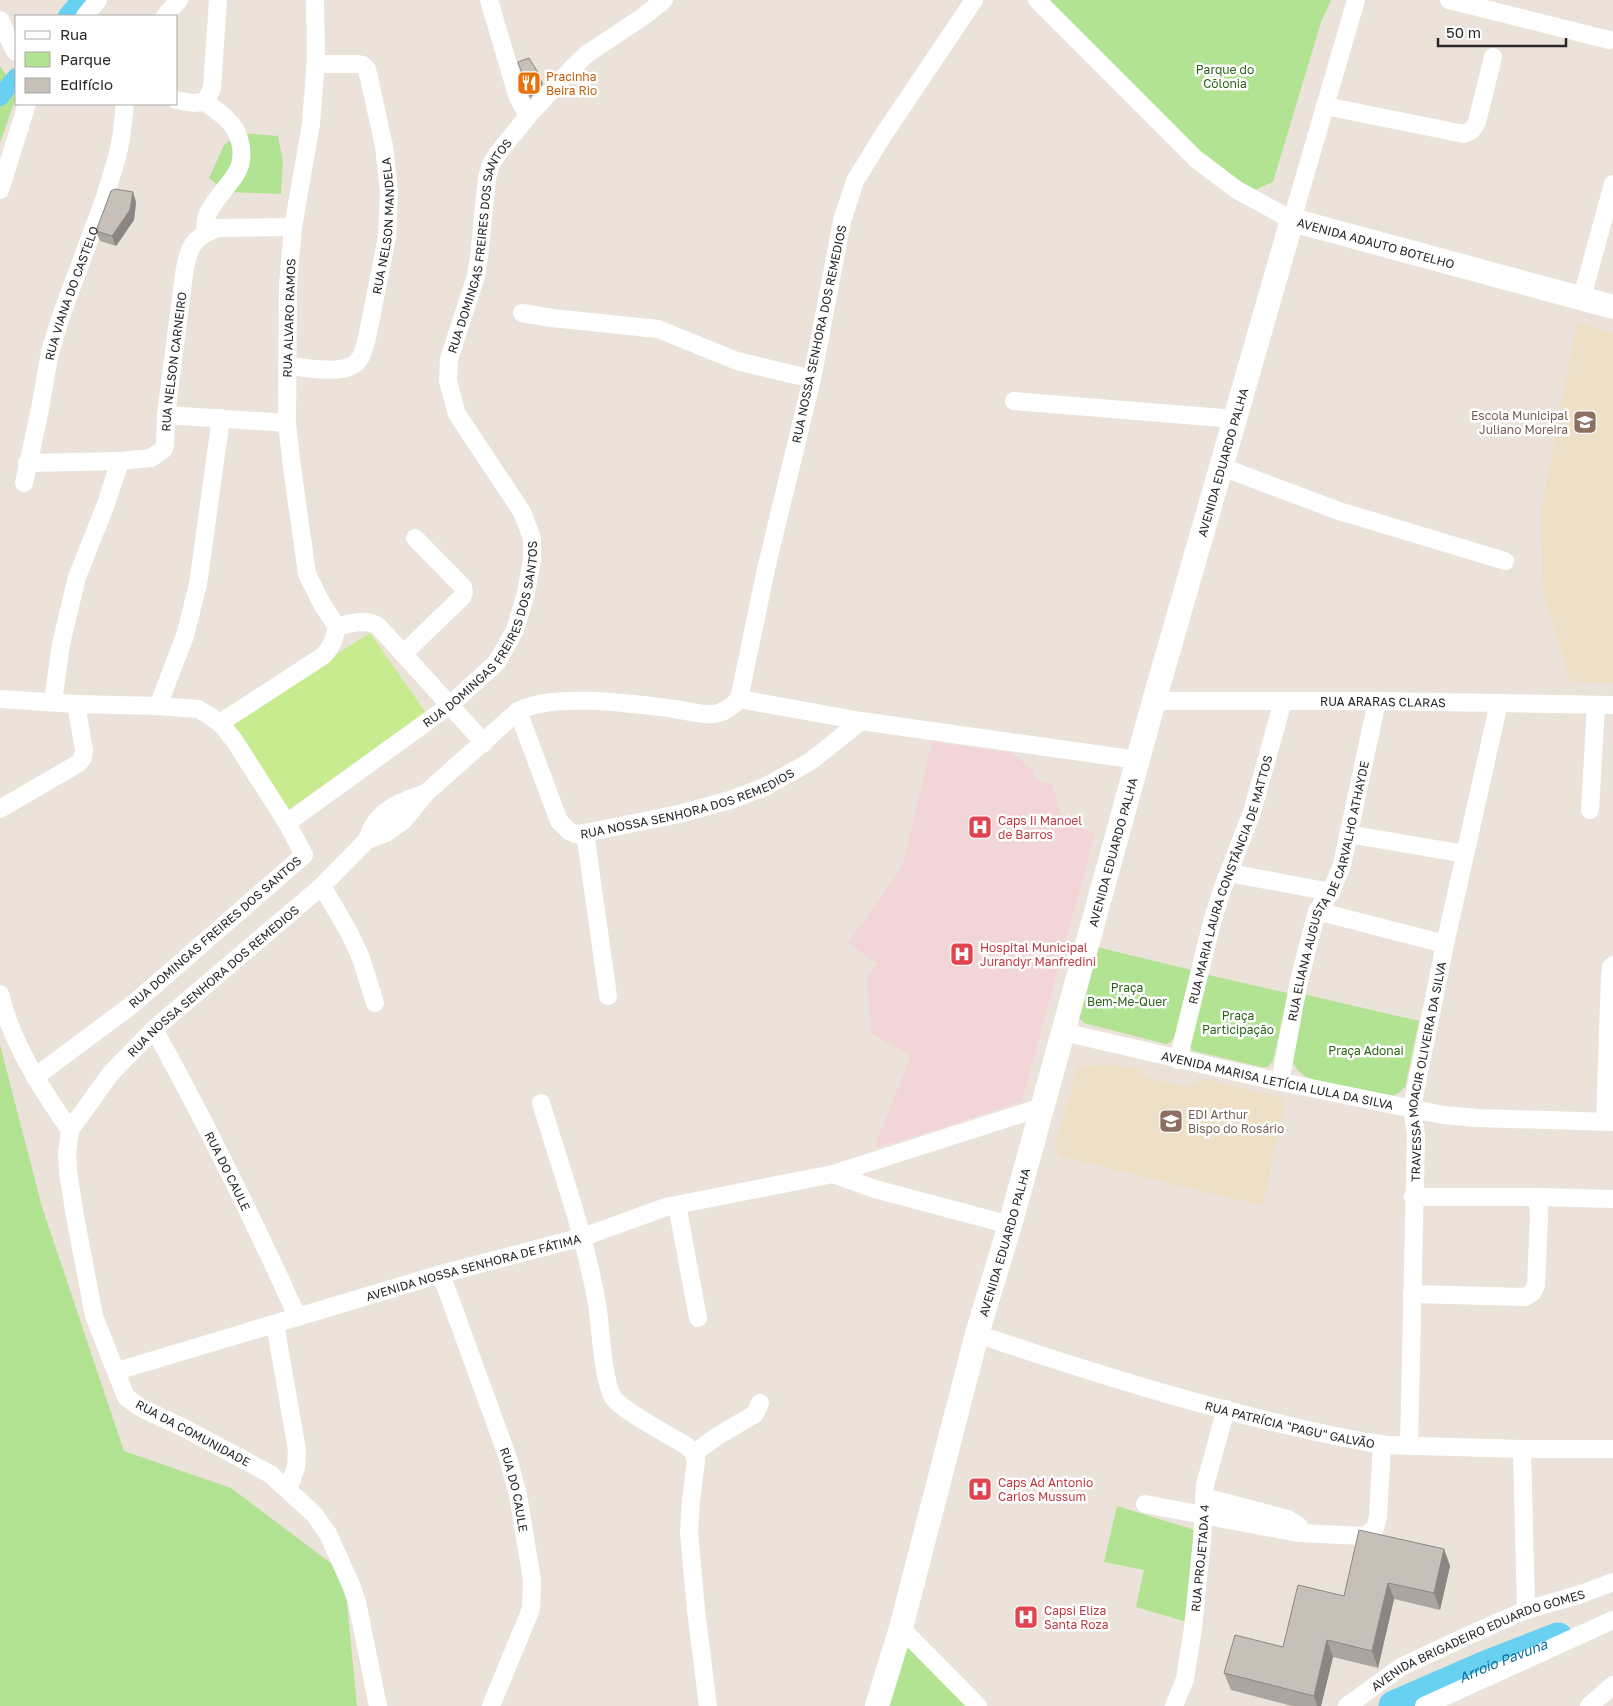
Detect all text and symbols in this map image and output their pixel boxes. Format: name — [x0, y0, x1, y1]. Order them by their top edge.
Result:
legend — [15, 15, 178, 105]
scale bar — [1438, 15, 1566, 47]
text: 50 m — [1446, 23, 1481, 41]
text: Rua — [60, 25, 87, 43]
text: Parque — [60, 50, 111, 68]
park label: Parque do Cõlonia — [1196, 62, 1254, 91]
place label: Pracinha Beira Rio — [546, 69, 597, 98]
restaurant icon: Pracinha Beira Rio — [516, 70, 542, 96]
text: Edifício — [60, 75, 113, 93]
street label: RUA DOMINGAS FREIRES DOS SANTOS — [444, 135, 515, 355]
street label: RUA NELSON MANDELA — [368, 157, 397, 295]
street label: AVENIDA ADAUTO BOTELHO — [1296, 214, 1456, 271]
street label: RUA NOSSA SENHORA DOS REMEDIOS — [788, 223, 850, 445]
street label: RUA VIANA DO CASTELO — [41, 224, 101, 361]
street label: RUA ALVARO RAMOS — [279, 258, 299, 378]
street label: RUA NELSON CARNEIRO — [158, 291, 189, 432]
street label: AVENIDA EDUARDO PALHA — [1194, 386, 1251, 538]
place label: Escola Municipal Juliano Moreira — [1471, 408, 1568, 437]
school or university icon: Escola Municipal Juliano Moreira — [1572, 409, 1598, 435]
street label: RUA DOMINGAS FREIRES DOS SANTOS — [419, 540, 540, 730]
street label: RUA ARARAS CLARAS — [1320, 694, 1446, 710]
street label: RUA MARIA LAURA CONSTÂNCIA DE MATTOS — [1185, 753, 1275, 1006]
street label: RUA ELIANA AUGUSTA DE CARVALHO ATHAYDE — [1284, 760, 1371, 1022]
street label: RUA NOSSA SENHORA DOS REMEDIOS — [579, 764, 797, 841]
street label: AVENIDA EDUARDO PALHA — [1085, 776, 1140, 928]
place label: Caps Ii Manoel de Barros — [998, 813, 1082, 842]
hospital icon: Caps Ii Manoel de Barros — [967, 814, 993, 840]
street label: RUA DOMINGAS FREIRES DOS SANTOS — [126, 853, 305, 1011]
street label: RUA NOSSA SENHORA DOS REMEDIOS — [124, 901, 302, 1060]
place label: Hospital Municipal Jurandyr Manfredini — [980, 940, 1096, 969]
hospital icon: Hospital Municipal Jurandyr Manfredini — [949, 941, 975, 967]
street label: TRAVESSA MOACIR OLIVEIRA DA SILVA — [1405, 960, 1449, 1182]
park label: Praça Bem-Me-Quer — [1087, 980, 1167, 1009]
park label: Praça Participação — [1202, 1008, 1274, 1037]
park label: Praça Adonai — [1328, 1043, 1404, 1058]
street label: AVENIDA MARISA LETÍCIA LULA DA SILVA — [1160, 1047, 1395, 1112]
place label: EDI Arthur Bispo do Rosário — [1188, 1107, 1284, 1136]
school or university icon: EDI Arthur Bispo do Rosário — [1158, 1108, 1184, 1134]
street label: RUA DO CAULE — [202, 1129, 254, 1213]
street label: AVENIDA EDUARDO PALHA — [975, 1166, 1033, 1318]
street label: AVENIDA NOSSA SENHORA DE FÁTIMA — [364, 1230, 582, 1304]
street label: RUA DA COMUNIDADE — [133, 1396, 253, 1470]
street label: RUA PATRÍCIA "PAGU" GALVÃO — [1203, 1397, 1376, 1451]
street label: RUA DO CAULE — [497, 1445, 531, 1533]
place label: Caps Ad Antonio Carlos Mussum — [998, 1475, 1093, 1504]
hospital icon: Caps Ad Antonio Carlos Mussum — [967, 1476, 993, 1502]
street label: RUA PROJETADA 4 — [1187, 1504, 1211, 1612]
street label: AVENIDA BRIGADEIRO EDUARDO GOMES — [1368, 1586, 1587, 1694]
place label: Capsi Eliza Santa Roza — [1044, 1603, 1108, 1632]
hospital icon: Capsi Eliza Santa Roza — [1013, 1604, 1039, 1630]
water label: Arroio Pavuna — [1456, 1634, 1550, 1685]

